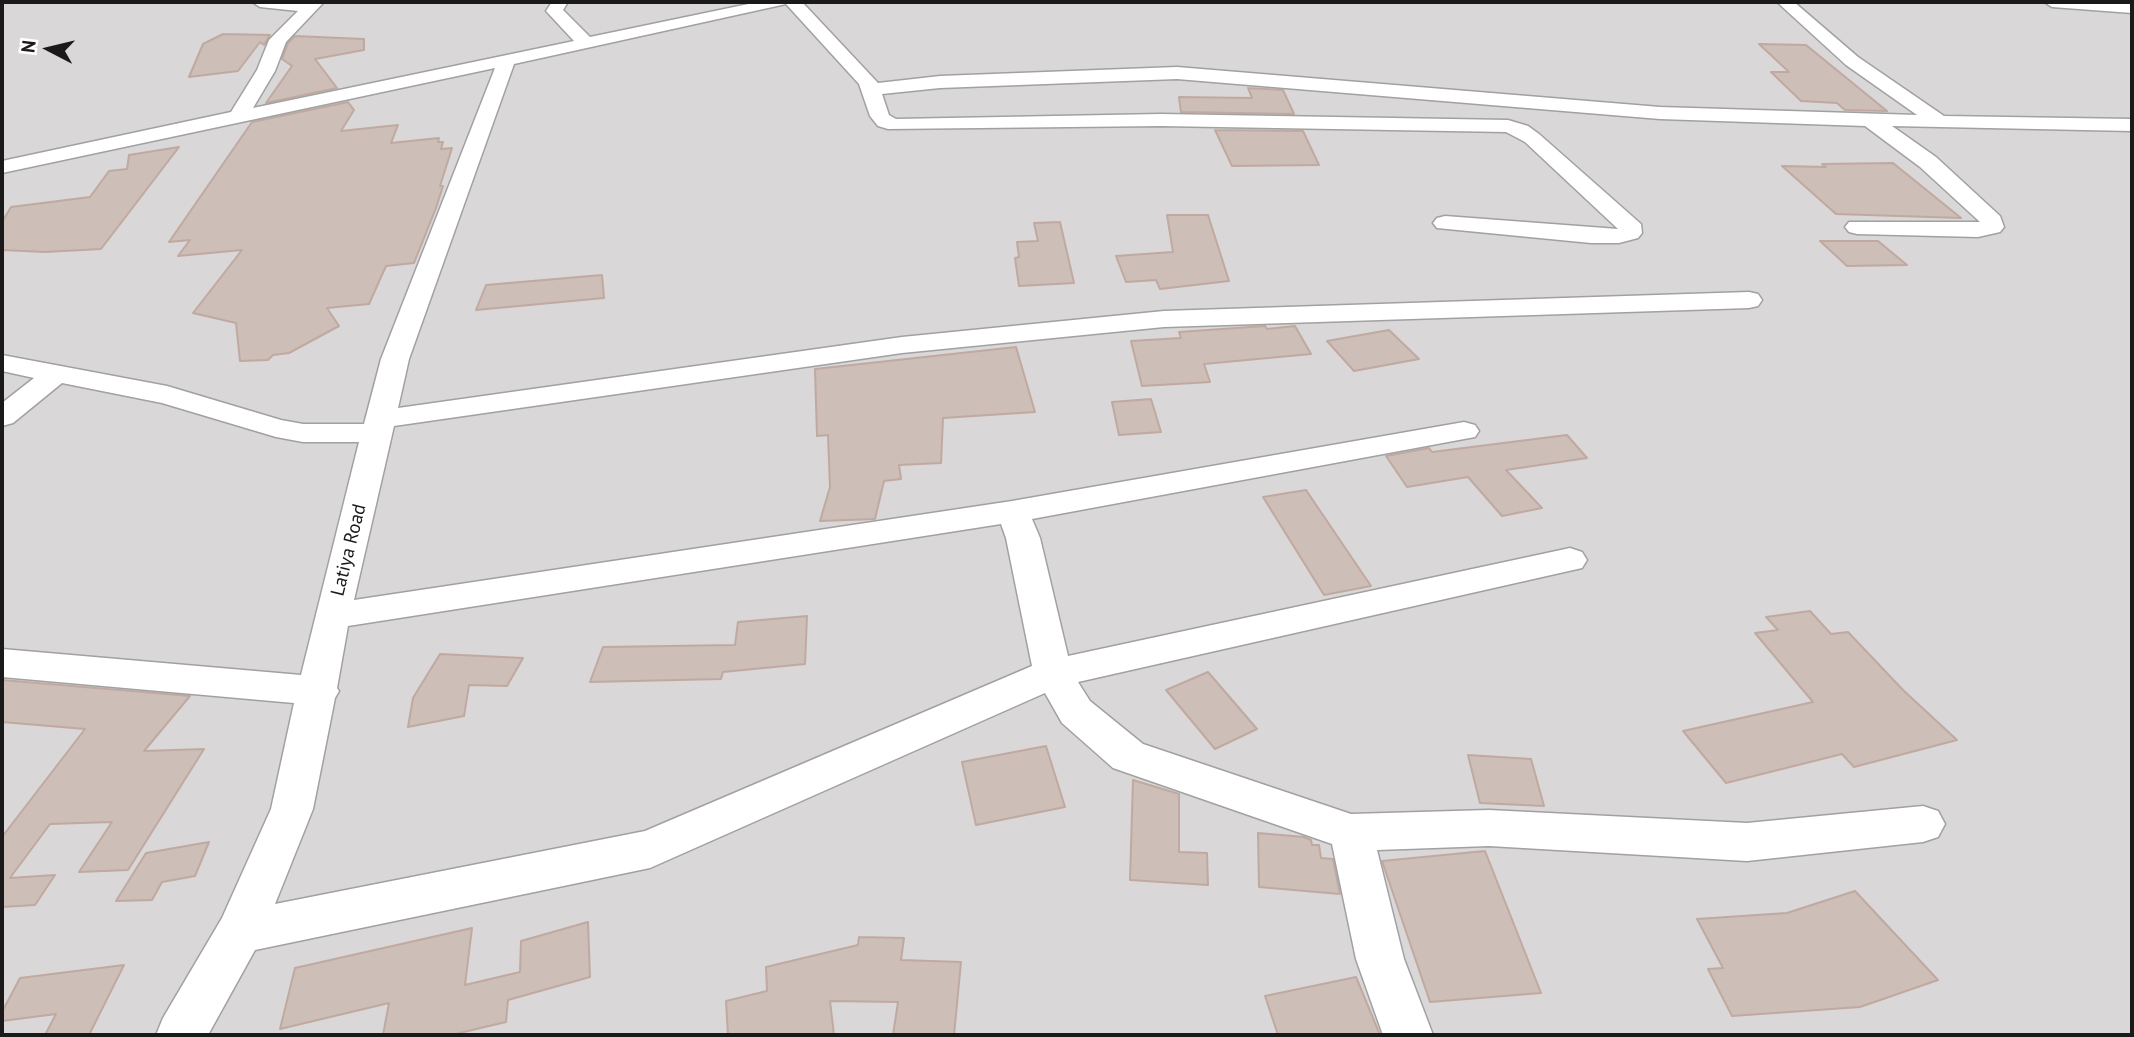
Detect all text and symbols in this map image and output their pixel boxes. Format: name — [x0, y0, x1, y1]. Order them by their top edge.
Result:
north arrow — [14, 14, 84, 84]
text: N — [15, 39, 41, 54]
street label: Latiya Road — [327, 502, 371, 598]

